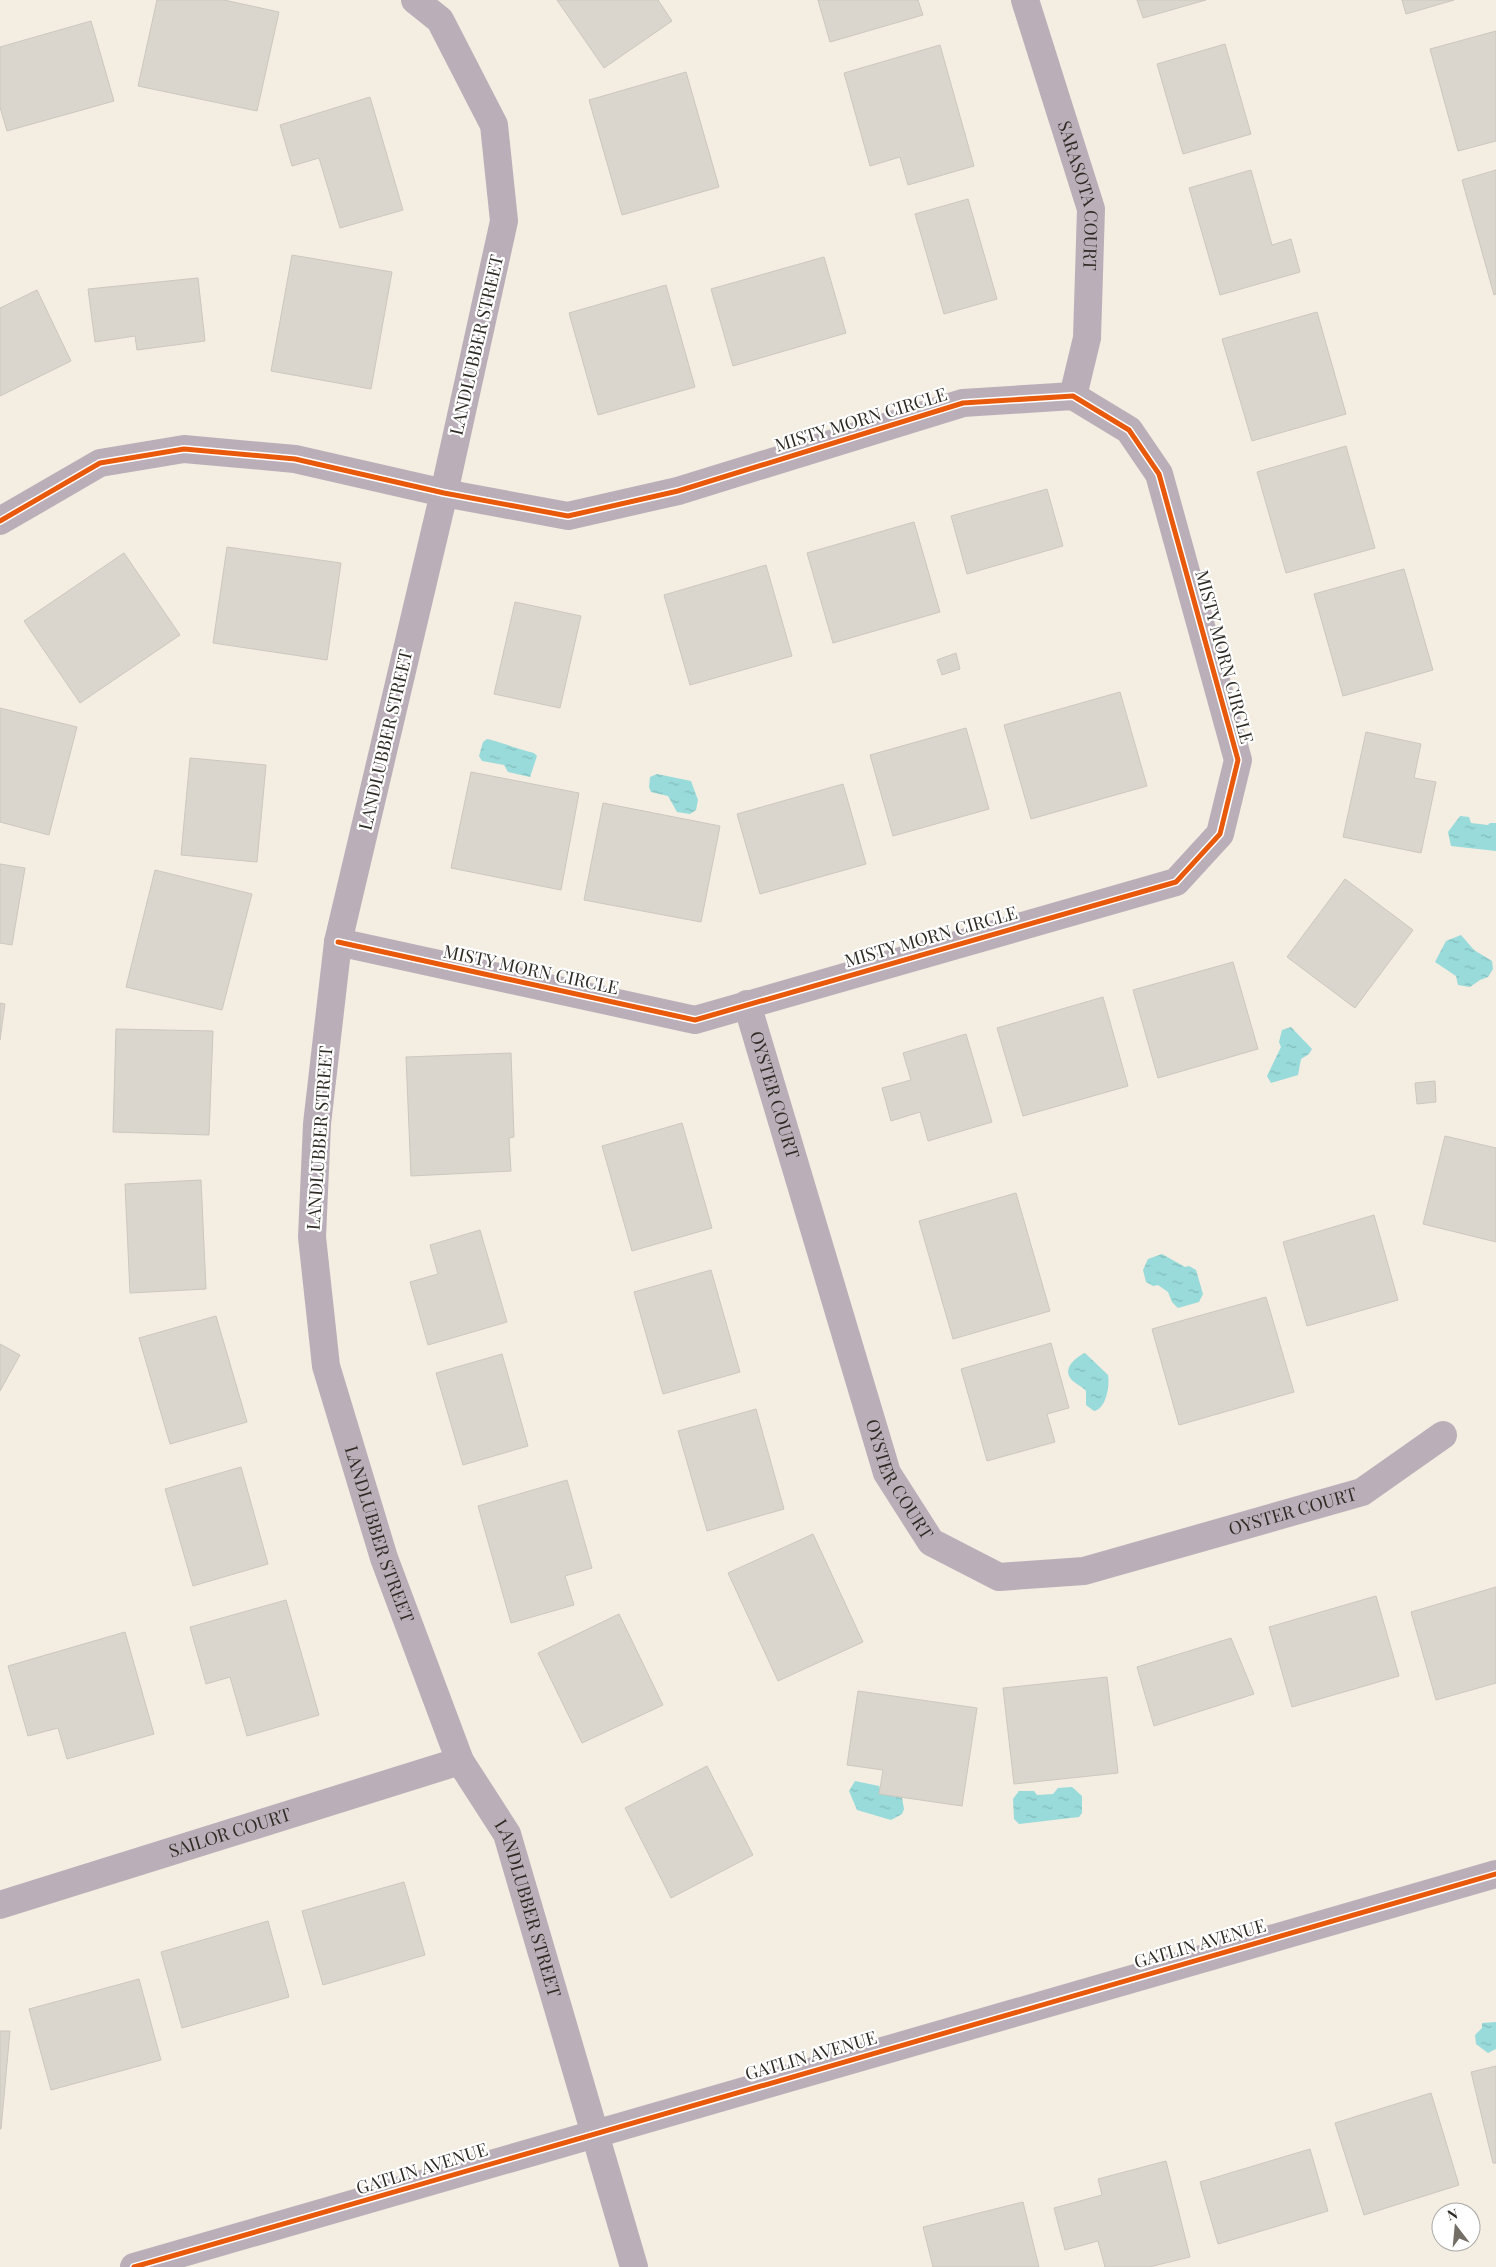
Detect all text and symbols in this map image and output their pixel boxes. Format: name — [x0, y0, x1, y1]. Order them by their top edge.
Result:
street label: SARASOTA COURT — [1053, 117, 1104, 271]
street label: LANDLUBBER STREET — [444, 252, 508, 437]
street label: MISTY MORN CIRCLE — [772, 381, 950, 457]
street label: MISTY MORN CIRCLE — [1190, 567, 1260, 746]
street label: LANDLUBBER STREET — [353, 647, 417, 832]
street label: MISTY MORN CIRCLE — [841, 900, 1020, 972]
street label: MISTY MORN CIRCLE — [441, 939, 621, 999]
street label: OYSTER COURT — [745, 1028, 806, 1161]
street label: LANDLUBBER STREET — [301, 1045, 337, 1231]
street label: OYSTER COURT — [861, 1416, 939, 1544]
street label: LANDLUBBER STREET — [340, 1443, 420, 1626]
street label: OYSTER COURT — [1226, 1481, 1359, 1540]
street label: SAILOR COURT — [165, 1802, 294, 1862]
street label: LANDLUBBER STREET — [490, 1814, 567, 2000]
street label: GATLIN AVENUE — [1131, 1913, 1269, 1973]
street label: GATLIN AVENUE — [742, 2025, 880, 2085]
street label: GATLIN AVENUE — [353, 2137, 490, 2199]
north arrow — [1431, 2202, 1481, 2252]
text: N — [1445, 2203, 1460, 2225]

